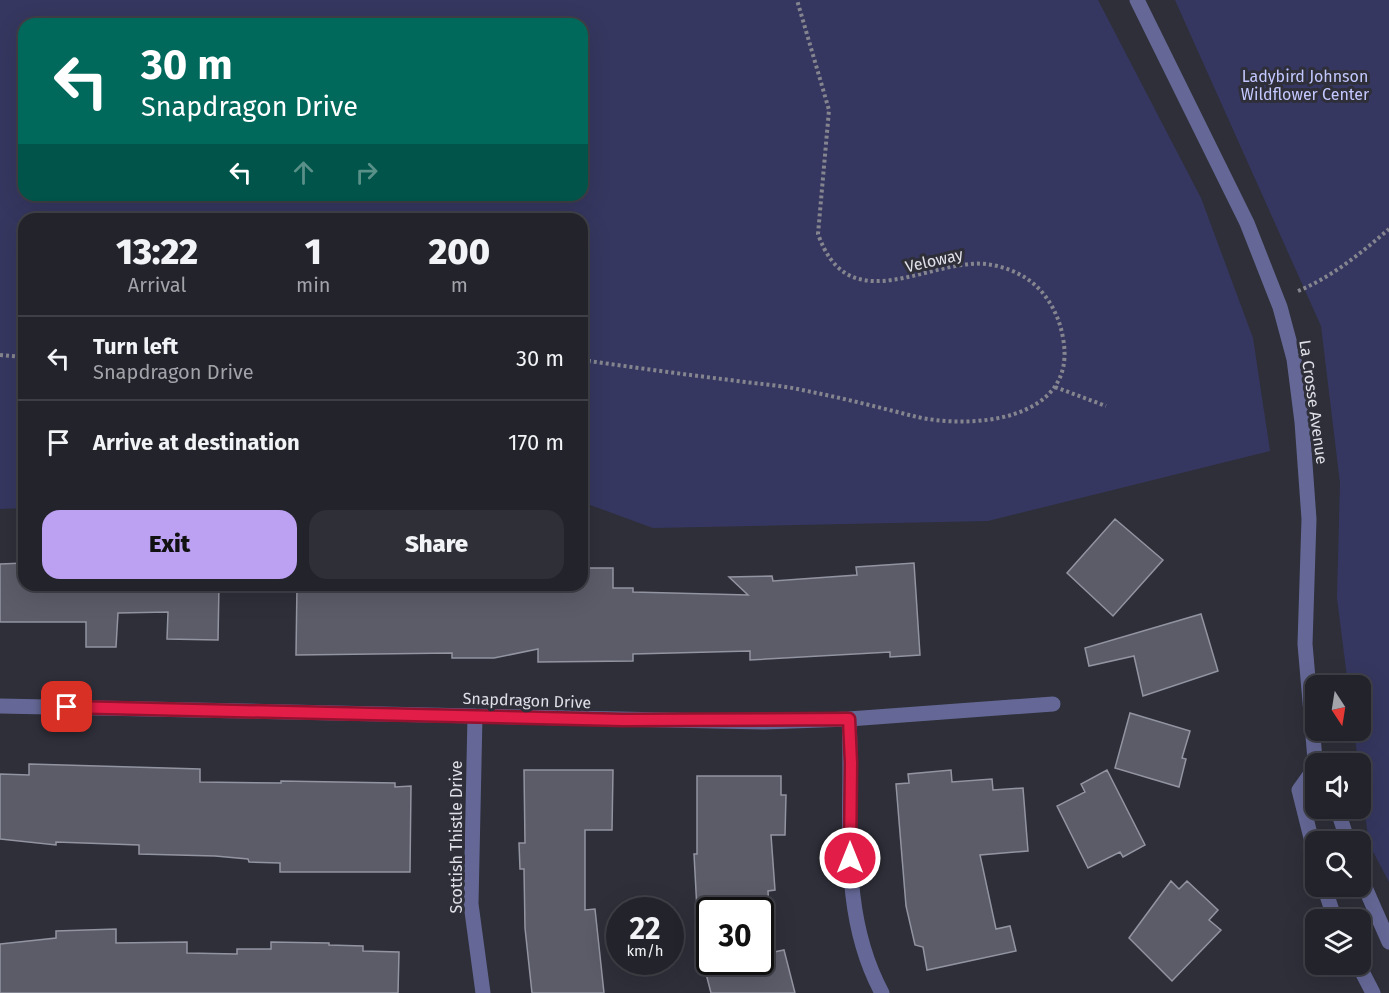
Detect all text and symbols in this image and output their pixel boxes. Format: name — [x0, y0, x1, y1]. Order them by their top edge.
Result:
text: 30 m — [141, 40, 233, 90]
icon: left — [42, 42, 120, 120]
park label: Ladybird Johnson Wildflower Center — [1241, 67, 1370, 104]
text: Snapdragon Drive — [141, 91, 358, 123]
icon: left — [224, 156, 257, 189]
icon: ahead — [287, 156, 320, 189]
icon: right — [350, 156, 383, 189]
text: 13:22 — [116, 230, 198, 274]
text: 1 — [305, 230, 322, 274]
text: 200 — [428, 230, 490, 274]
street label: Veloway — [903, 245, 965, 276]
text: Arrival — [128, 273, 186, 297]
text: min — [296, 273, 331, 297]
text: m — [451, 273, 468, 297]
text: Turn left — [93, 333, 178, 360]
street label: La Crosse Avenue — [1295, 339, 1332, 465]
icon: left — [42, 342, 75, 375]
text: 30 m — [516, 345, 564, 372]
text: Snapdragon Drive — [93, 360, 254, 384]
icon: arrive — [42, 426, 75, 459]
text: Arrive at destination — [93, 429, 300, 456]
text: 170 m — [508, 429, 564, 456]
button: Exit — [42, 510, 297, 579]
button: Share — [309, 510, 564, 579]
north arrow — [1305, 675, 1371, 741]
map controls — [1305, 675, 1371, 975]
pin — [41, 681, 92, 732]
street label: Snapdragon Drive — [462, 689, 592, 712]
icon: arrive — [50, 690, 83, 723]
button: sound — [1305, 753, 1371, 819]
street label: Scottish Thistle Drive — [447, 761, 466, 913]
position arrow — [818, 826, 882, 890]
button: search — [1305, 831, 1371, 897]
speed limit sign: 30 — [696, 897, 774, 975]
button: layers — [1305, 909, 1371, 975]
text: 22 — [629, 911, 661, 947]
text: km/h — [626, 942, 664, 960]

